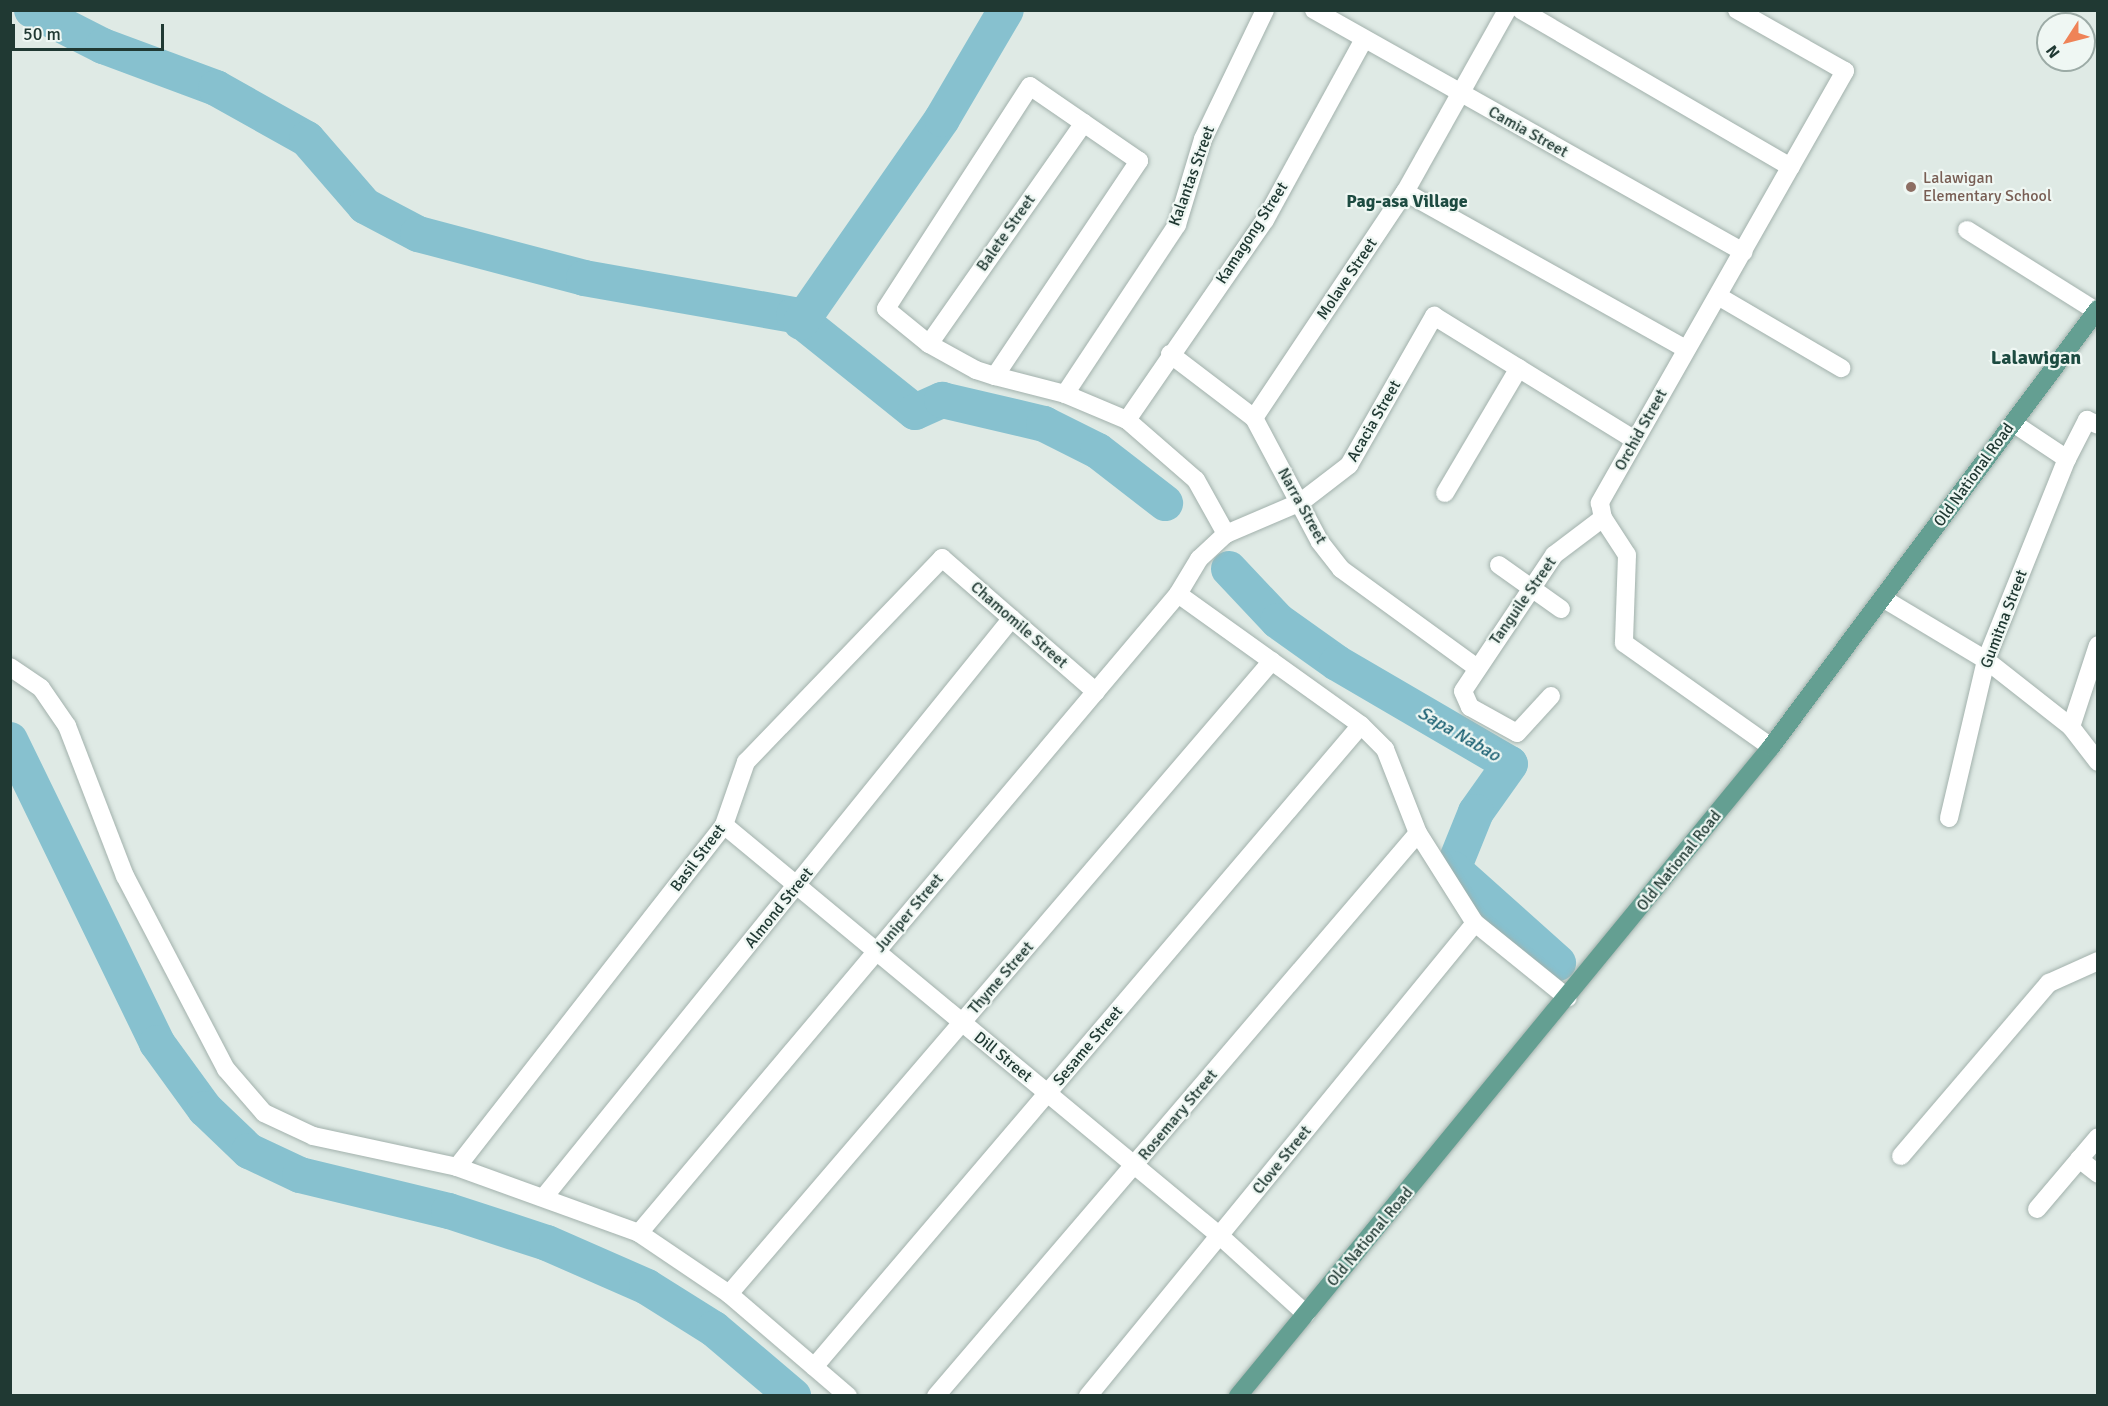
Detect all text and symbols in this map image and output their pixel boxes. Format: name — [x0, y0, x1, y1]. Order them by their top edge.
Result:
scale bar — [15, 12, 166, 50]
north arrow — [2036, 12, 2096, 72]
text: 50 m — [23, 23, 61, 45]
text: N — [2042, 41, 2064, 62]
street label: Camia Street — [1485, 102, 1571, 162]
street label: Kalantas Street — [1165, 123, 1219, 229]
place label: Lalawigan Elementary School — [1923, 168, 2052, 206]
street label: Kamagong Street — [1212, 178, 1292, 288]
marker: Lalawigan Elementary School — [1904, 180, 1918, 194]
district label: Pag-asa Village — [1346, 190, 1468, 212]
street label: Balete Street — [973, 191, 1039, 275]
street label: Molave Street — [1313, 235, 1381, 323]
district label: Lalawigan — [1991, 345, 2081, 369]
street label: Acacia Street — [1343, 377, 1405, 465]
street label: Orchid Street — [1611, 386, 1671, 474]
street label: Old National Road — [1930, 419, 2018, 531]
street label: Narra Street — [1273, 465, 1331, 547]
street label: Tanguile Street — [1486, 553, 1560, 649]
street label: Gumitna Street — [1976, 567, 2032, 671]
street label: Chamomile Street — [967, 578, 1071, 672]
water label: Sapa Nabao — [1414, 702, 1504, 766]
street label: Old National Road — [1633, 807, 1725, 915]
street label: Basil Street — [667, 821, 729, 895]
street label: Almond Street — [741, 864, 817, 952]
street label: Juniper Street — [871, 870, 947, 956]
street label: Thyme Street — [964, 938, 1038, 1018]
street label: Sesame Street — [1049, 1002, 1127, 1090]
street label: Dill Street — [970, 1028, 1036, 1086]
street label: Rosemary Street — [1134, 1066, 1222, 1164]
street label: Clove Street — [1249, 1122, 1315, 1198]
street label: Old National Road — [1323, 1183, 1417, 1291]

